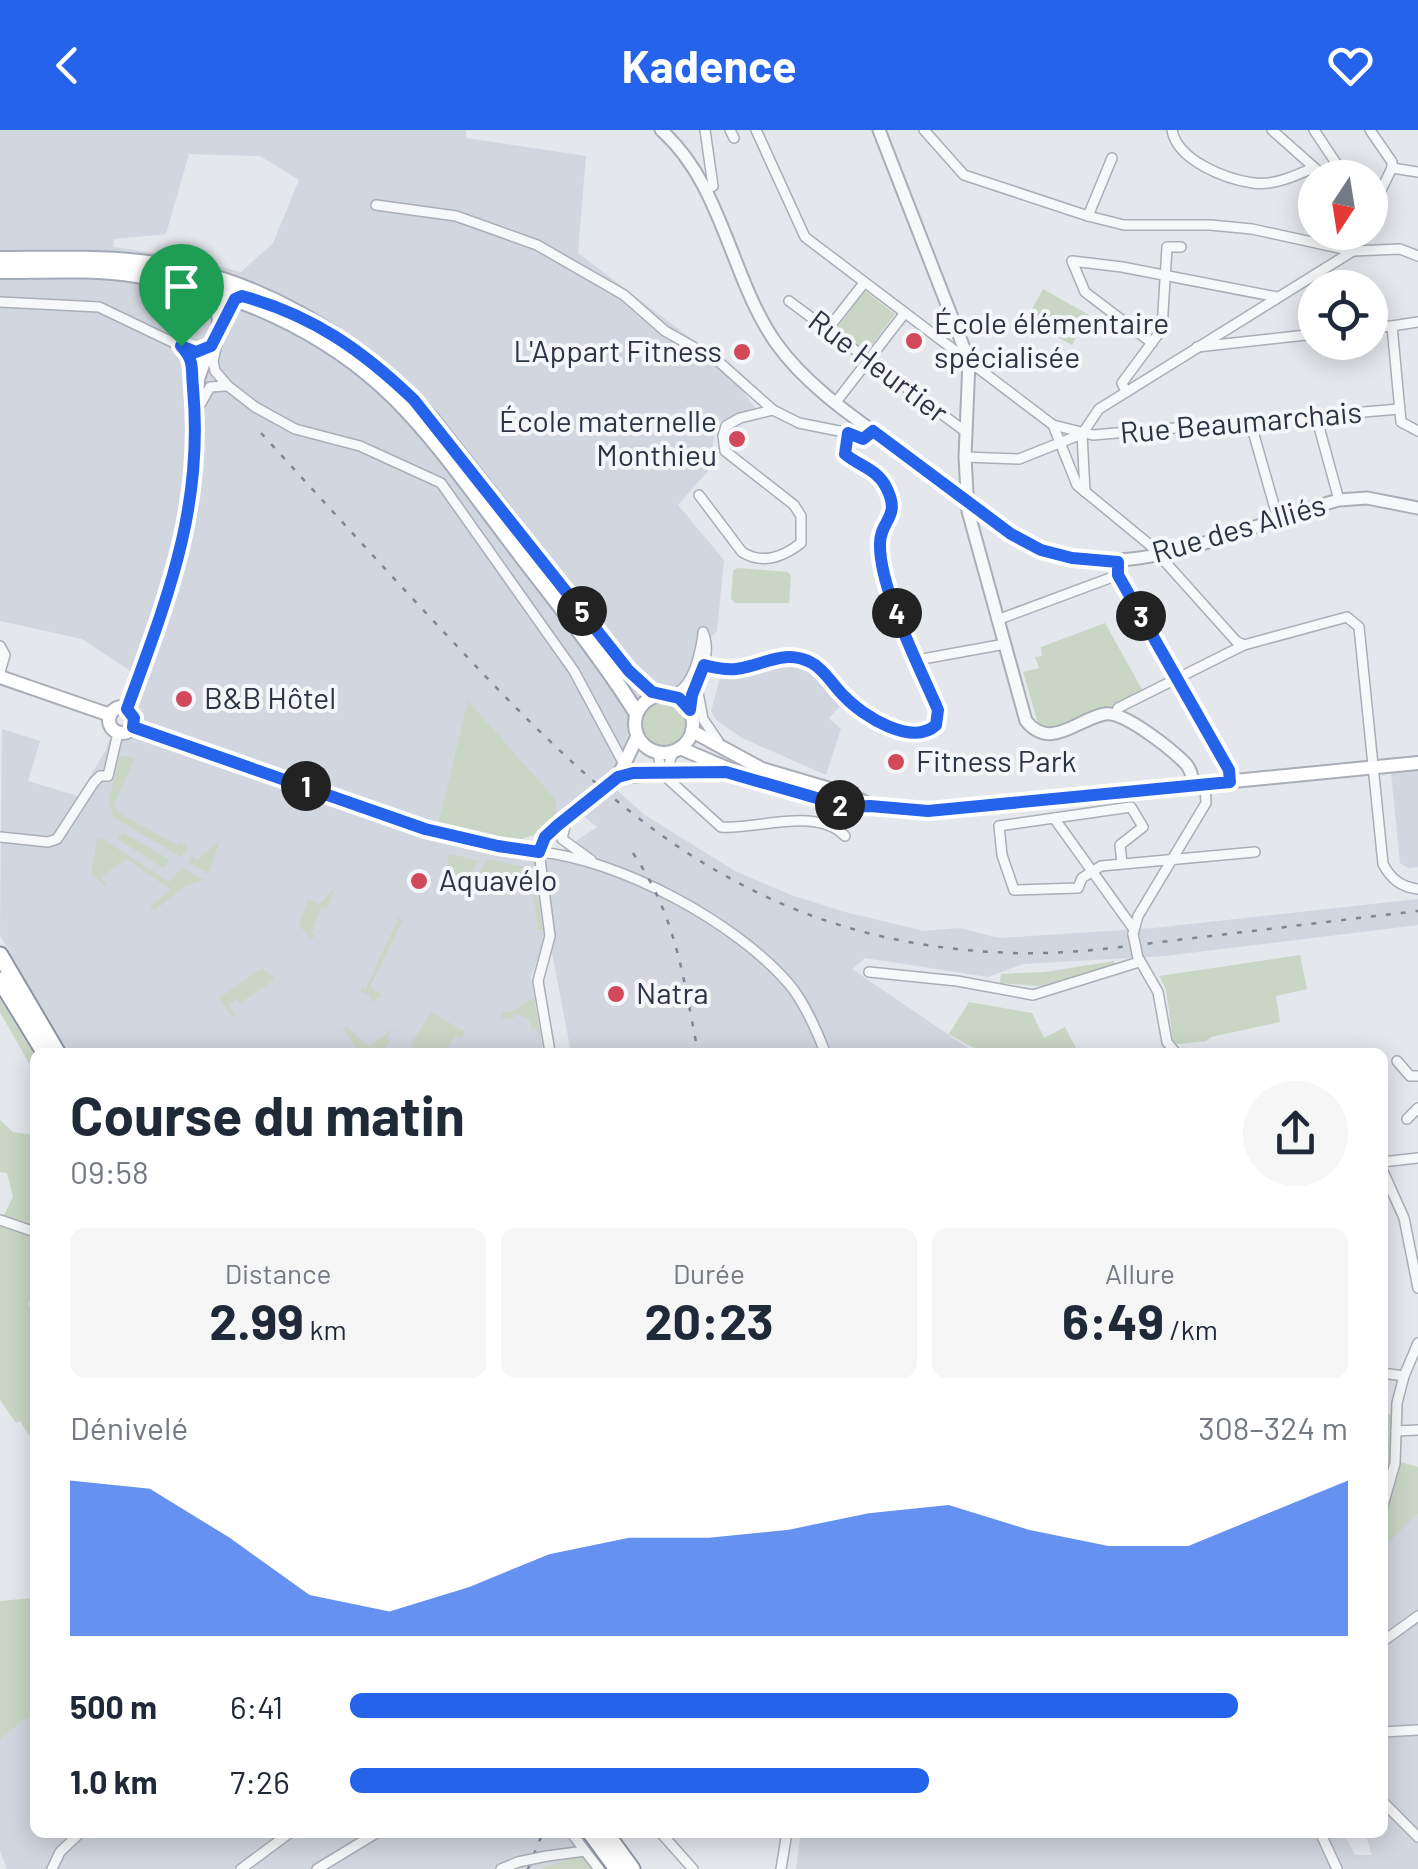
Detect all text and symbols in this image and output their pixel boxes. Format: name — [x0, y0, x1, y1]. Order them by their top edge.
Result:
icon: back — [40, 38, 95, 93]
text: Kadence — [622, 38, 796, 92]
icon: heart — [1323, 38, 1378, 93]
north arrow — [1298, 160, 1388, 250]
map controls — [1298, 160, 1388, 360]
pin — [139, 244, 224, 347]
icon: arrive — [154, 259, 209, 314]
button: locate — [1298, 270, 1388, 360]
street label: Rue Heurtier — [803, 301, 956, 429]
place label: École élémentaire spécialisée — [934, 304, 1169, 374]
marker: École élémentaire spécialisée — [903, 330, 925, 352]
place label: L'Appart Fitness — [513, 332, 722, 368]
marker: L'Appart Fitness — [731, 341, 753, 363]
street label: Rue Beaumarchais — [1118, 393, 1363, 450]
place label: École maternelle Monthieu — [499, 402, 717, 472]
marker: École maternelle Monthieu — [726, 428, 748, 450]
street label: Rue des Alliés — [1148, 485, 1329, 569]
pin: 5 — [557, 586, 607, 636]
pin: 4 — [872, 588, 922, 638]
pin: 3 — [1116, 591, 1166, 641]
text: 5 — [574, 594, 590, 628]
text: 4 — [889, 596, 905, 630]
text: 3 — [1133, 599, 1149, 633]
place label: B&B Hôtel — [204, 679, 336, 715]
marker: B&B Hôtel — [173, 688, 195, 710]
place label: Fitness Park — [916, 742, 1077, 778]
marker: Fitness Park — [885, 751, 907, 773]
pin: 1 — [281, 761, 331, 811]
text: 1 — [301, 769, 311, 803]
pin: 2 — [815, 780, 865, 830]
text: 2 — [832, 788, 848, 822]
place label: Aquavélo — [439, 861, 557, 897]
marker: Aquavélo — [408, 870, 430, 892]
place label: Natra — [636, 974, 709, 1010]
marker: Natra — [605, 983, 627, 1005]
text: Course du matin — [70, 1081, 465, 1147]
button: share — [1243, 1081, 1348, 1186]
text: 09:58 — [70, 1152, 149, 1190]
text: Distance — [225, 1256, 331, 1290]
text: Durée — [673, 1256, 745, 1290]
text: Allure — [1105, 1256, 1175, 1290]
text: 2.99 — [209, 1290, 304, 1350]
text: 20:23 — [645, 1290, 774, 1350]
text: 6:49 — [1062, 1290, 1164, 1350]
text: km — [304, 1312, 347, 1346]
text: /km — [1164, 1312, 1218, 1346]
text: Dénivelé — [70, 1408, 188, 1446]
text: 308–324 m — [1198, 1408, 1348, 1446]
text: 500 m — [70, 1687, 157, 1725]
text: 6:41 — [230, 1687, 283, 1725]
text: 1.0 km — [70, 1762, 158, 1800]
text: 7:26 — [230, 1762, 290, 1800]

